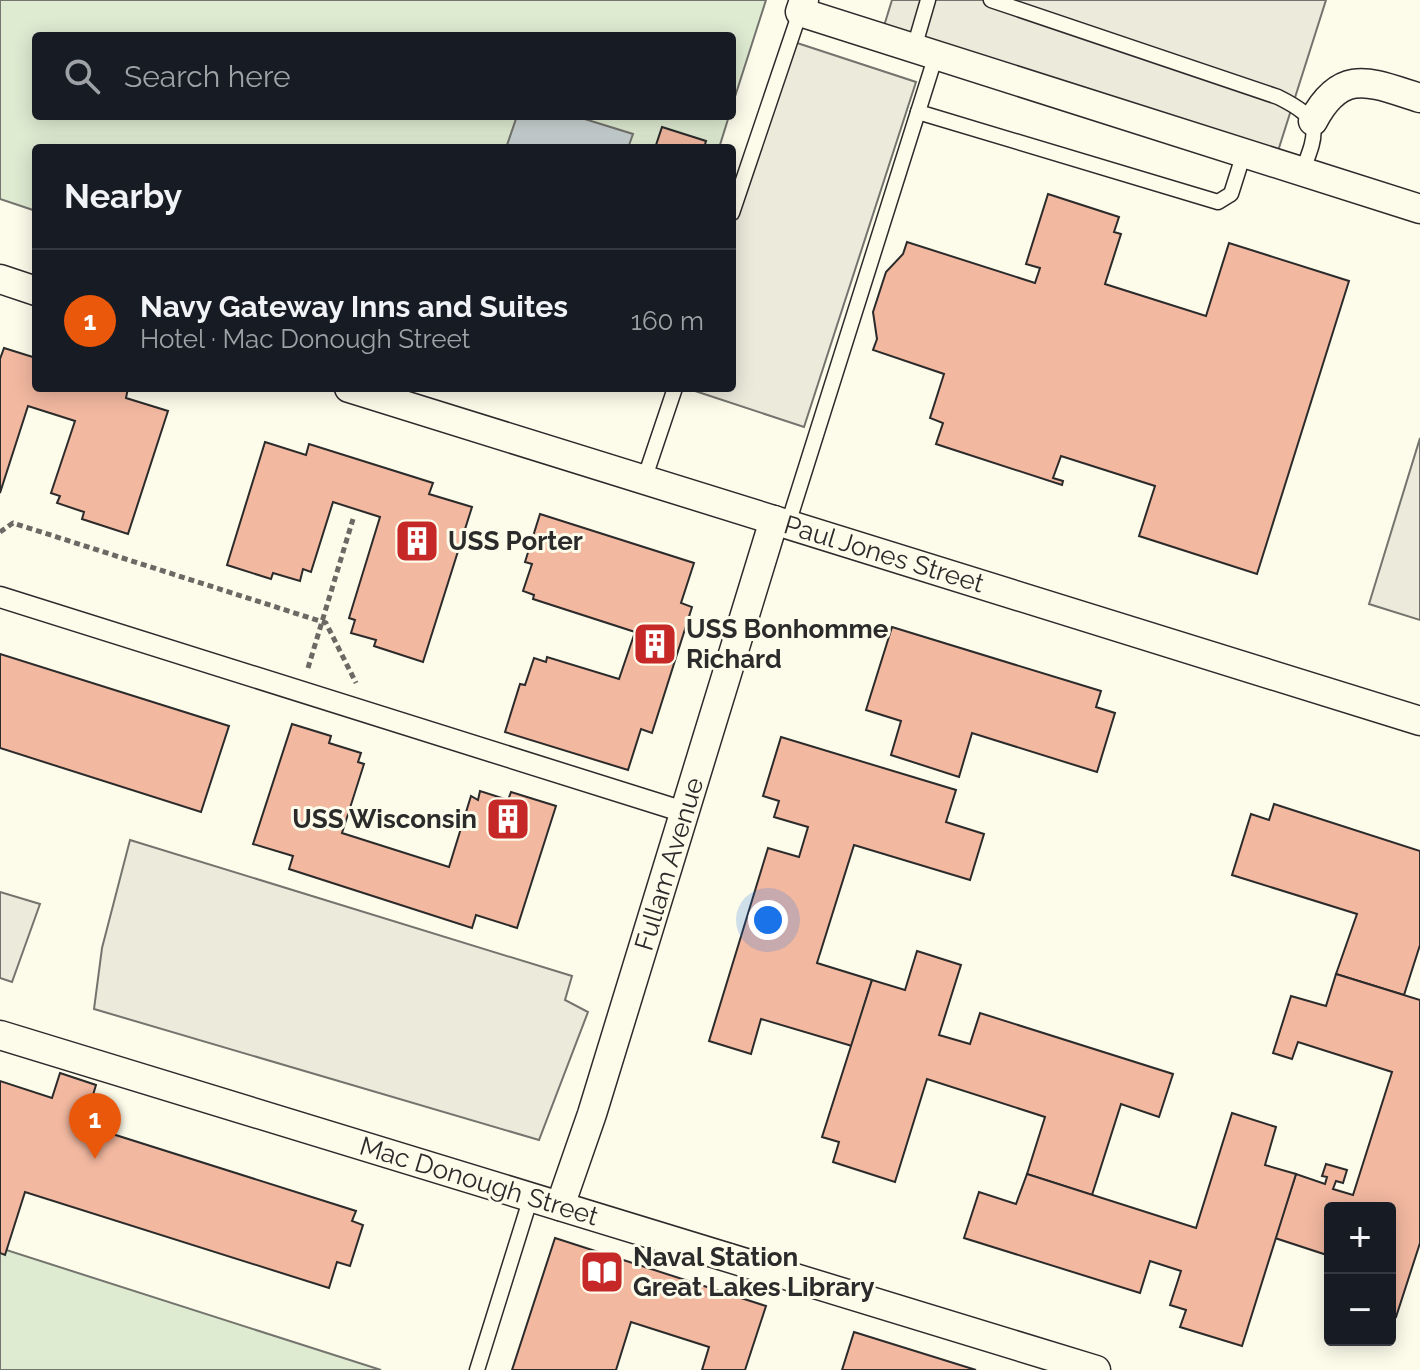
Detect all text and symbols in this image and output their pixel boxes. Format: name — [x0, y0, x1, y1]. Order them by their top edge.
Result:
search box — [32, 32, 736, 120]
icon: search — [60, 54, 104, 98]
text: Search here — [124, 59, 291, 94]
text: Nearby — [64, 176, 182, 216]
text: Navy Gateway Inns and Suites — [140, 289, 568, 324]
text: 1 — [84, 306, 96, 336]
text: 160 m — [631, 306, 704, 336]
text: Hotel · Mac Donough Street — [140, 324, 470, 354]
street label: Paul Jones Street — [780, 509, 988, 599]
building icon: USS Porter — [393, 517, 441, 565]
place label: USS Porter — [448, 526, 583, 556]
place label: USS Bonhomme Richard — [686, 614, 889, 674]
building icon: USS Bonhomme Richard — [631, 620, 679, 668]
street label: Fullam Avenue — [628, 774, 710, 954]
building icon: USS Wisconsin — [484, 795, 532, 843]
place label: USS Wisconsin — [292, 804, 477, 834]
your location — [748, 900, 788, 940]
pin: 1 — [69, 1093, 121, 1159]
street label: Mac Donough Street — [356, 1130, 602, 1232]
map controls — [1324, 1202, 1396, 1346]
button: + — [1324, 1202, 1396, 1274]
place label: Naval Station Great Lakes Library — [633, 1242, 875, 1302]
library icon: Naval Station Great Lakes Library — [578, 1248, 626, 1296]
button: − — [1324, 1274, 1396, 1346]

